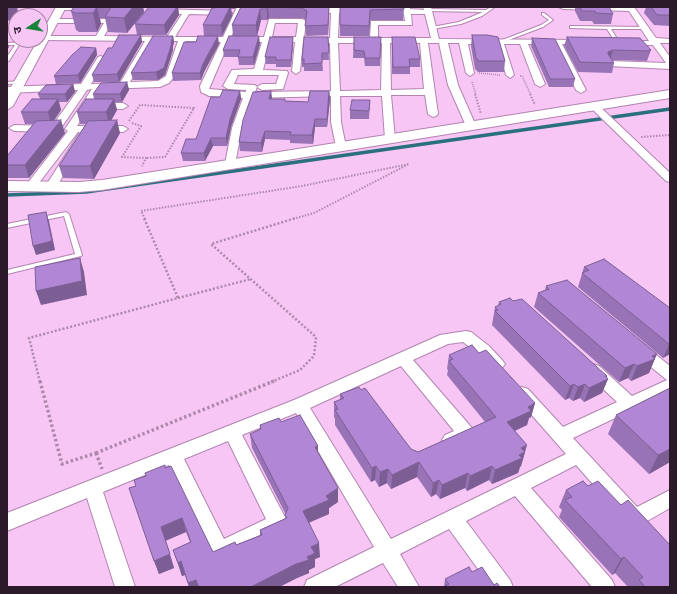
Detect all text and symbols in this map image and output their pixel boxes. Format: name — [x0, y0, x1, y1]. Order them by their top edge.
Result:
north arrow — [8, 8, 48, 48]
text: उ — [9, 25, 26, 35]

